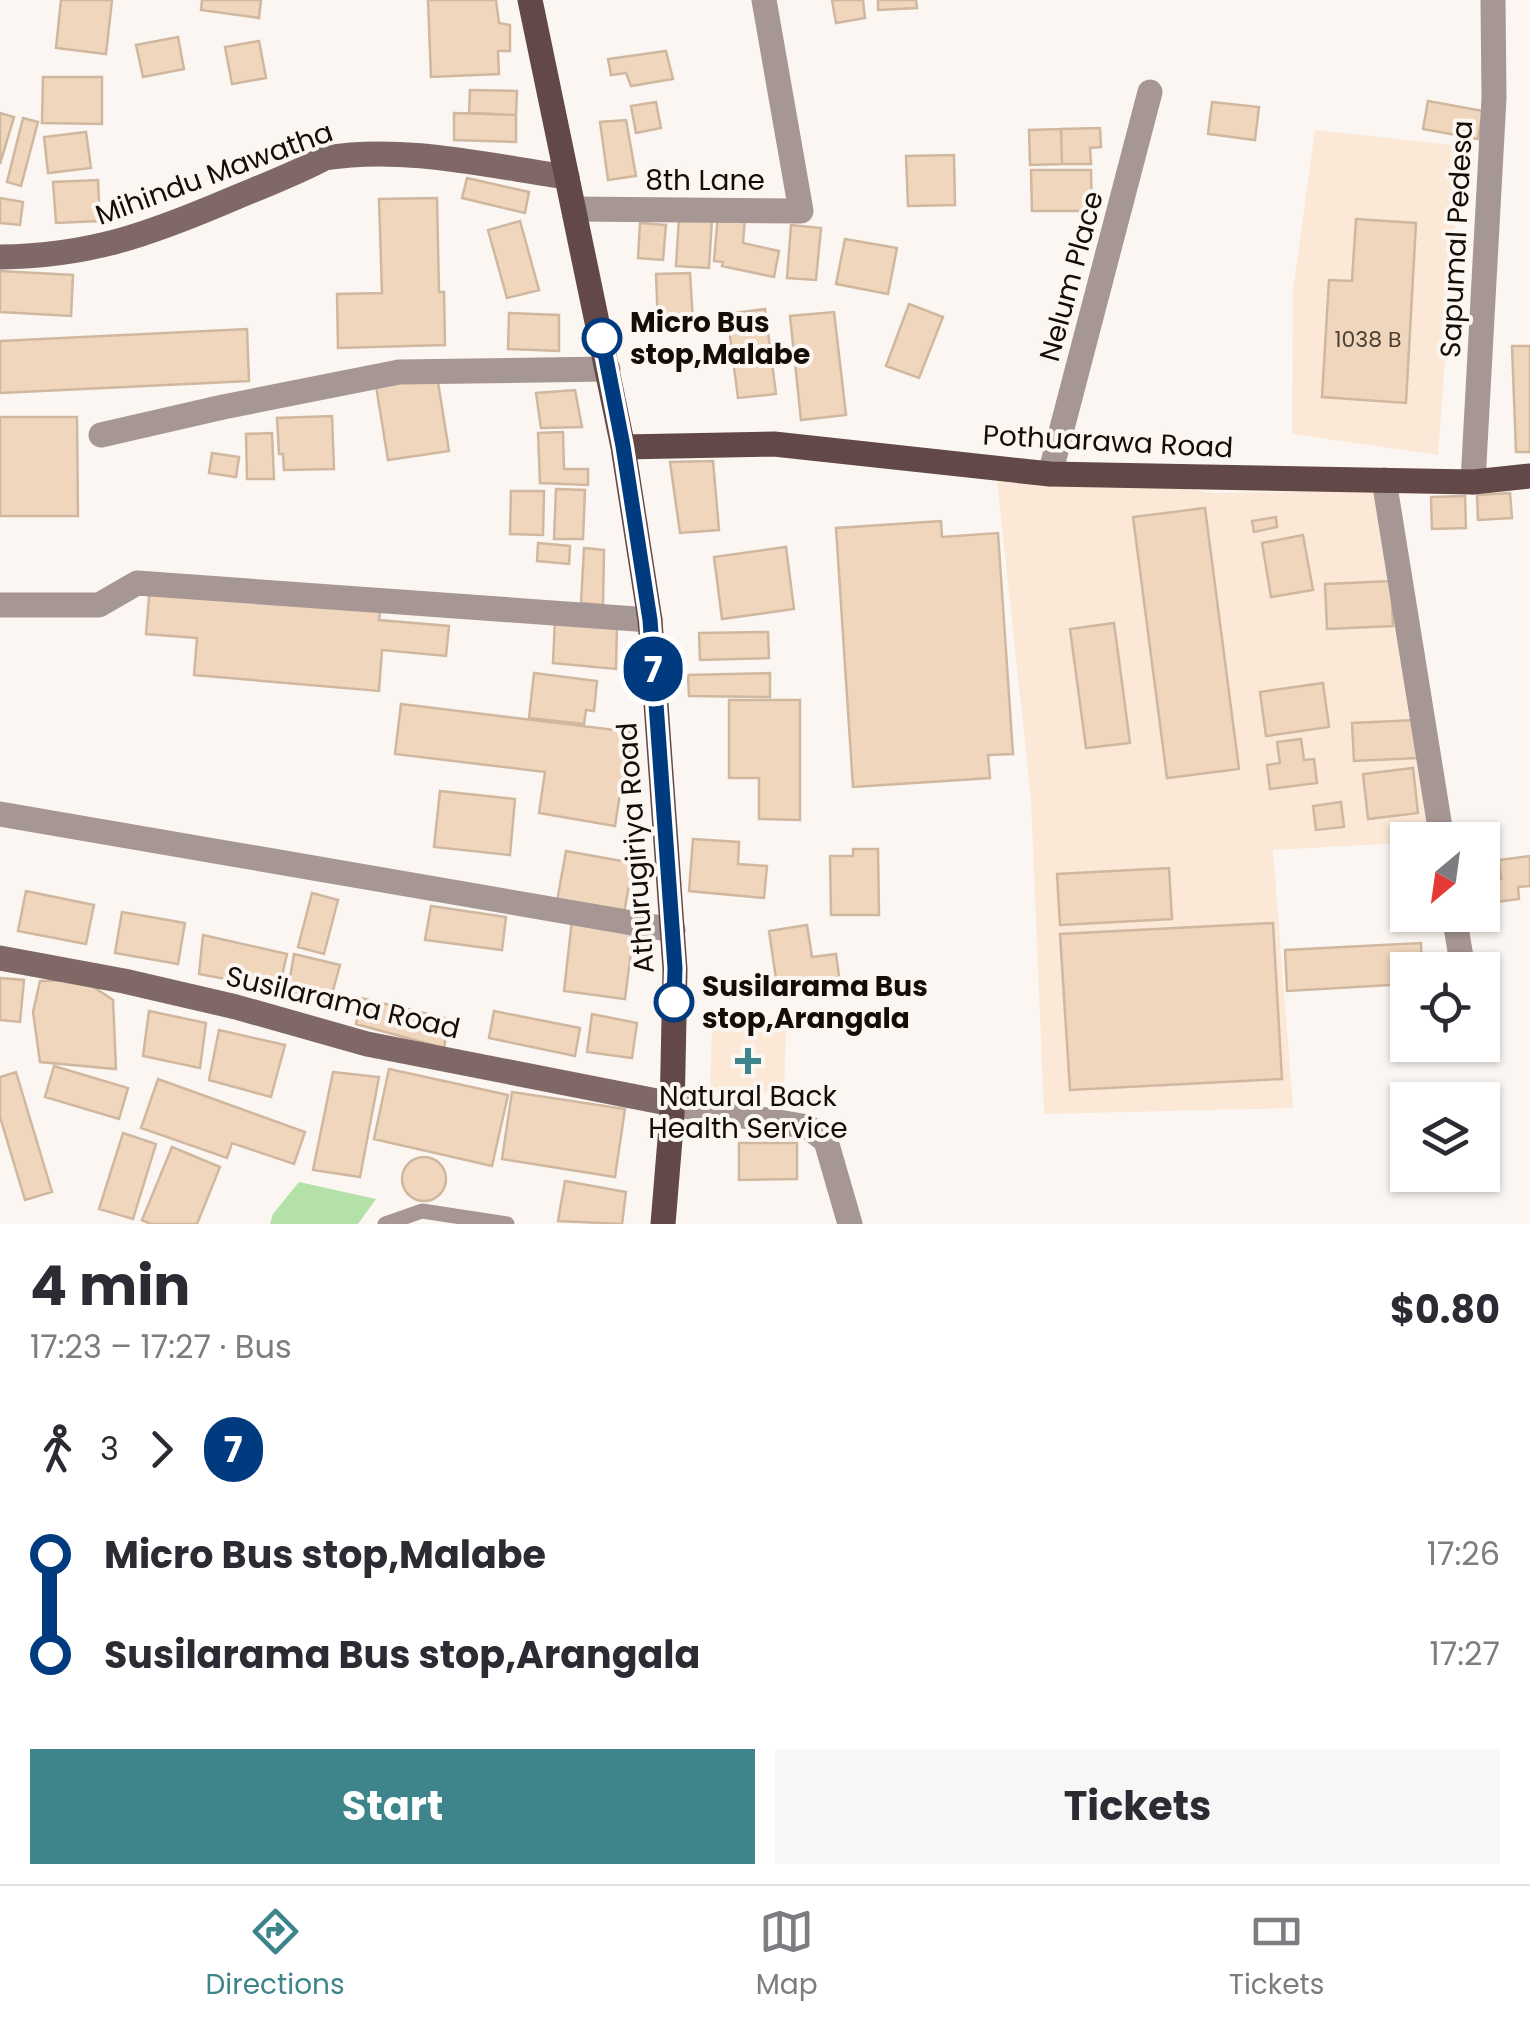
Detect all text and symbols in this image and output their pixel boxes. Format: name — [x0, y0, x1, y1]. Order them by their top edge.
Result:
street label: Mihindu Mawatha — [90, 112, 338, 235]
street label: Sapumal Pedesa — [1431, 119, 1482, 359]
street label: 8th Lane — [645, 161, 765, 200]
street label: Nelum Place — [1030, 187, 1113, 365]
place label: Micro Bus stop,Malabe — [630, 303, 810, 374]
marker: Micro Bus stop,Malabe — [583, 319, 621, 357]
house number: 1038 B — [1334, 324, 1402, 355]
street label: Pothuarawa Road — [982, 415, 1234, 468]
line badge: 7 — [620, 636, 686, 702]
text: 7 — [644, 645, 662, 694]
street label: Athurugiriya Road — [607, 721, 664, 975]
north arrow — [1390, 822, 1500, 932]
map controls — [1390, 822, 1500, 1192]
button: locate — [1390, 952, 1500, 1062]
street label: Susilarama Road — [222, 957, 464, 1048]
place label: Susilarama Bus stop,Arangala — [702, 967, 928, 1038]
marker: Susilarama Bus stop,Arangala — [655, 983, 693, 1021]
marker: Natural Back Health Service — [735, 1048, 761, 1074]
place label: Natural Back Health Service — [648, 1077, 848, 1148]
button: layers — [1390, 1082, 1500, 1192]
text: 4 min — [30, 1247, 190, 1324]
text: $0.80 — [1390, 1283, 1500, 1336]
text: 17:23 – 17:27 · Bus — [30, 1324, 292, 1369]
icon: walk — [30, 1422, 85, 1477]
icon: forward — [134, 1422, 189, 1477]
text: 7 — [224, 1425, 243, 1474]
text: 3 — [100, 1426, 119, 1471]
text: Micro Bus stop,Malabe — [104, 1528, 546, 1581]
text: 17:26 — [1427, 1531, 1500, 1576]
text: Susilarama Bus stop,Arangala — [104, 1628, 700, 1681]
text: 17:27 — [1430, 1631, 1500, 1676]
button: Start — [30, 1749, 755, 1864]
button: Tickets — [775, 1749, 1500, 1864]
tab: Directions — [206, 1904, 345, 2006]
tab: Map — [756, 1904, 818, 2006]
tab: Tickets — [1229, 1904, 1324, 2006]

